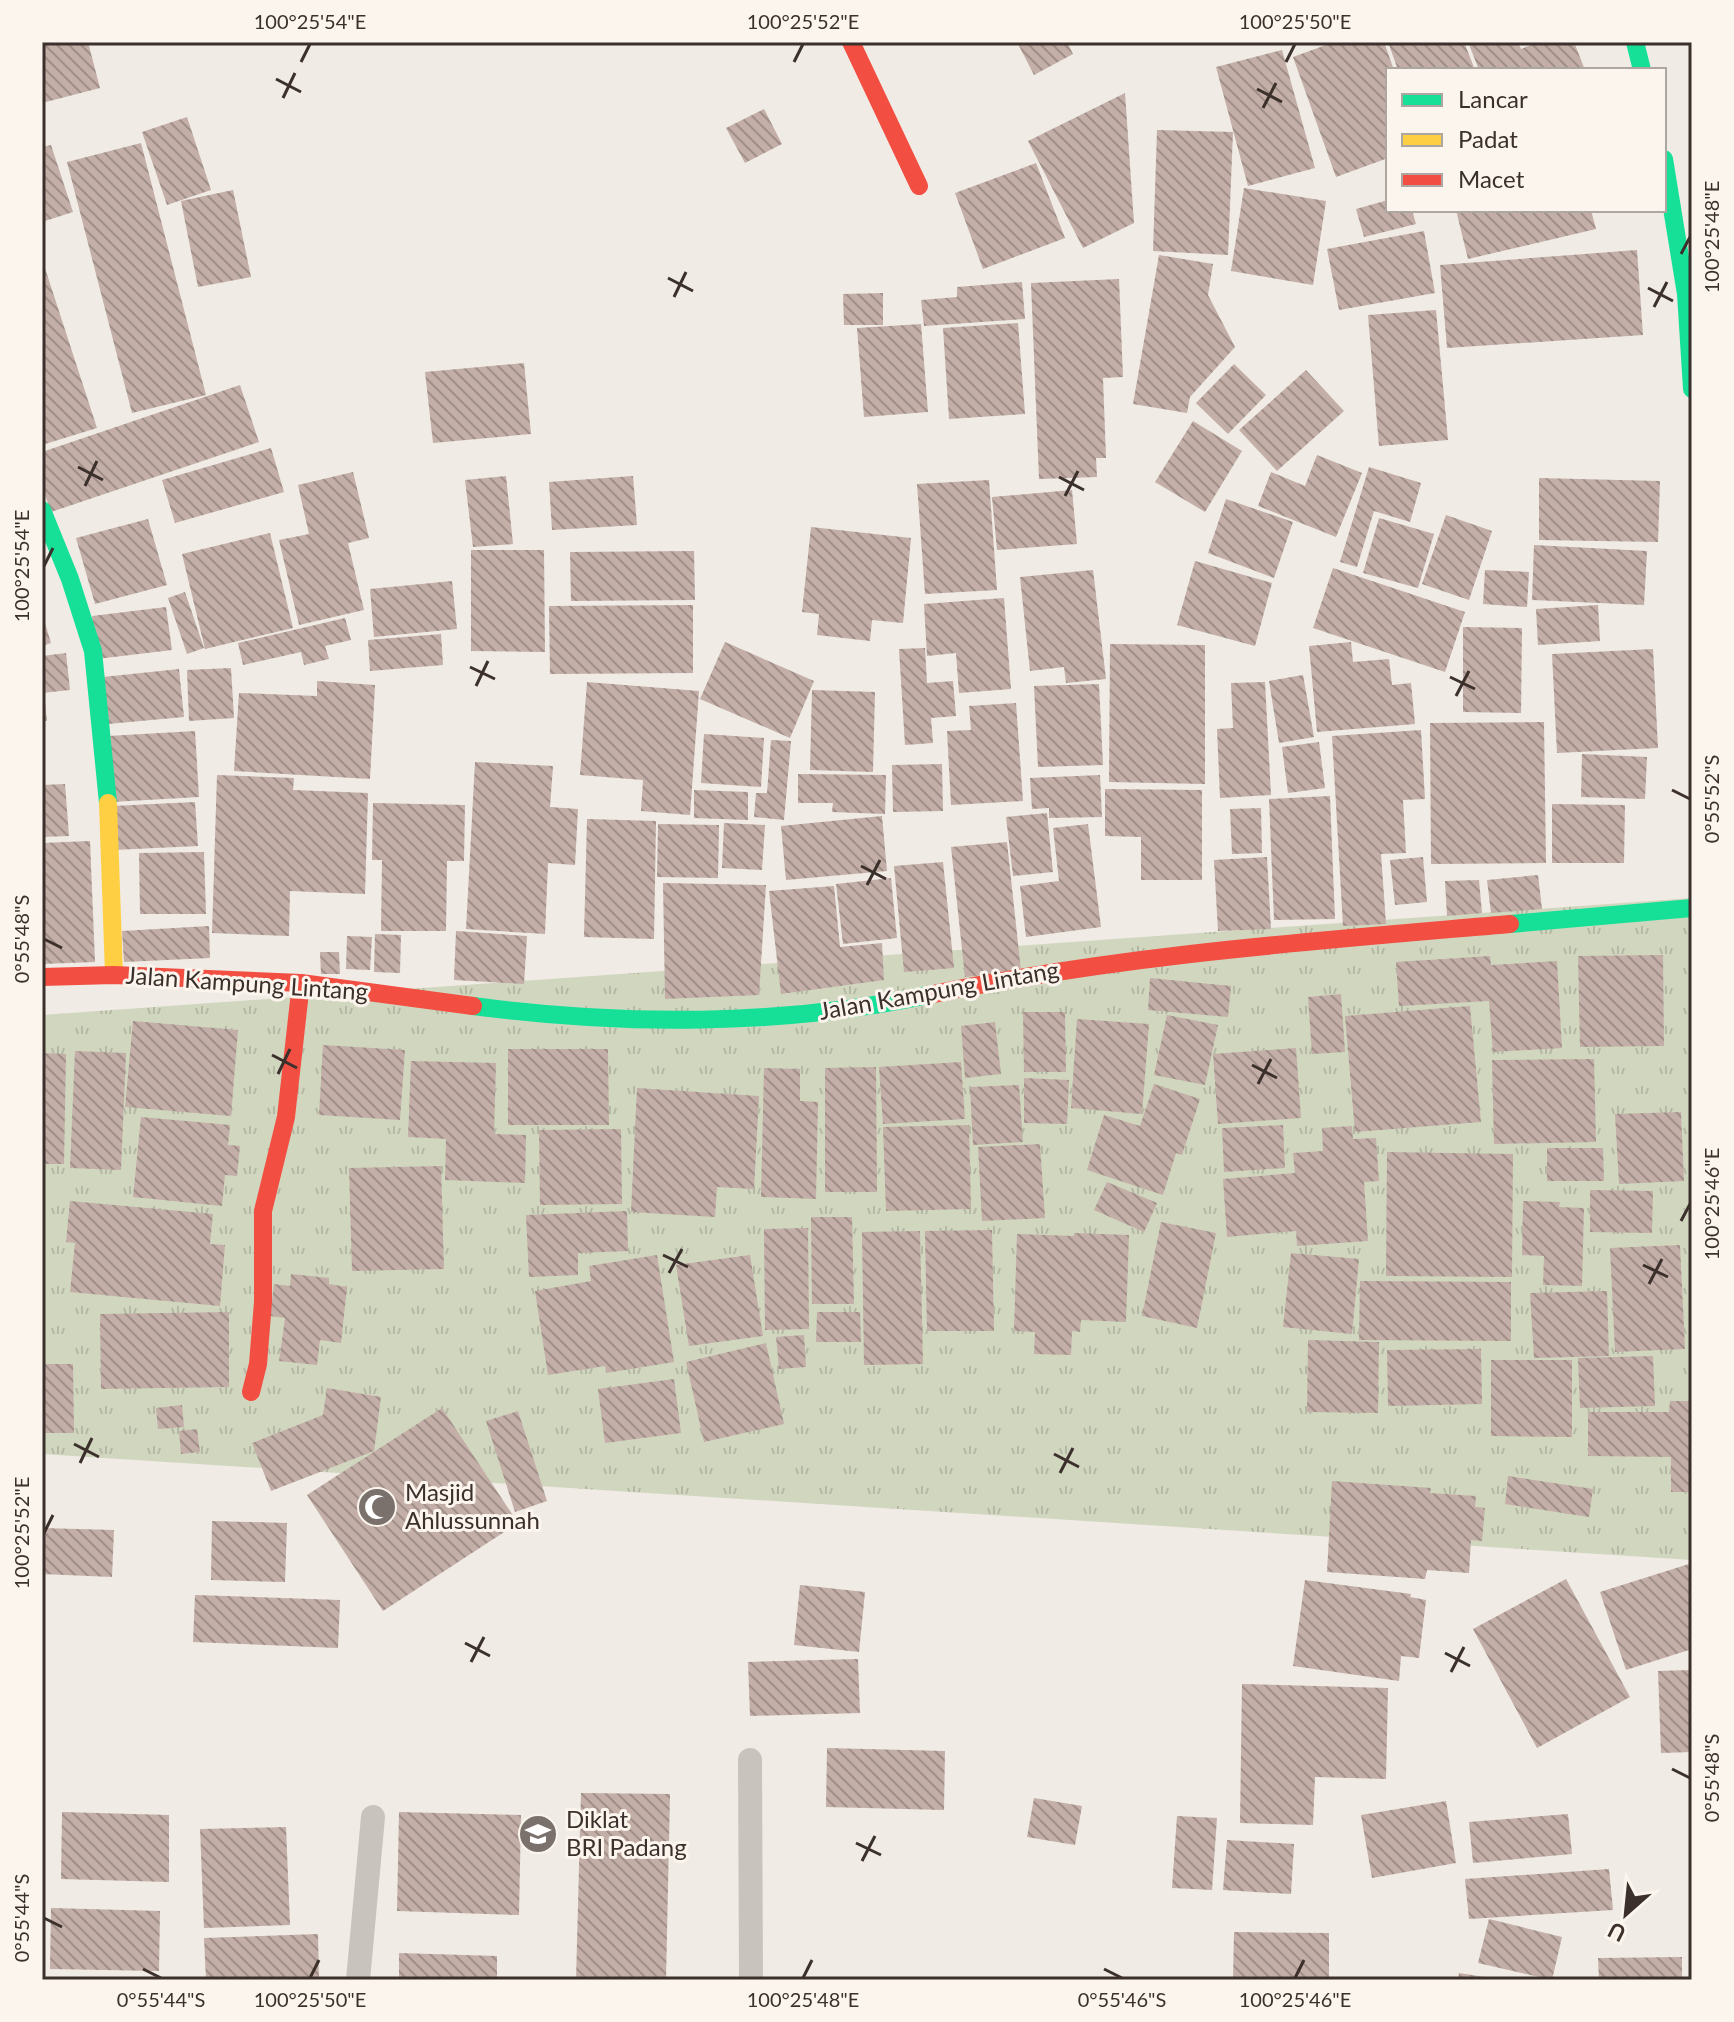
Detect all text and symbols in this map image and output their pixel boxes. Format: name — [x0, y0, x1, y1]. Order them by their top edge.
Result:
text: 100°25'54"E — [254, 9, 366, 33]
text: 100°25'52"E — [747, 9, 859, 33]
text: 100°25'50"E — [1239, 9, 1351, 33]
legend — [1386, 68, 1666, 212]
text: Lancar — [1458, 84, 1528, 113]
text: Padat — [1458, 124, 1518, 153]
text: Macet — [1458, 164, 1525, 193]
text: 100°25'48"E — [1699, 181, 1723, 293]
text: 100°25'54"E — [9, 510, 33, 622]
text: 0°55'52"S — [1699, 755, 1723, 843]
text: 0°55'48"S — [9, 895, 33, 983]
street label: Jalan Kampung Lintang — [817, 954, 1061, 1025]
street label: Jalan Kampung Lintang — [125, 960, 369, 1005]
text: 100°25'46"E — [1699, 1148, 1723, 1260]
text: 100°25'52"E — [9, 1477, 33, 1589]
place label: Masjid Ahlussunnah — [405, 1477, 540, 1534]
mosque icon: Masjid Ahlussunnah — [356, 1486, 398, 1528]
text: 0°55'48"S — [1699, 1734, 1723, 1822]
place label: Diklat BRI Padang — [566, 1804, 687, 1861]
school or university icon: Diklat BRI Padang — [517, 1813, 559, 1855]
text: 0°55'44"S — [9, 1874, 33, 1962]
north arrow — [1586, 1874, 1666, 1954]
text: U — [1603, 1917, 1630, 1948]
text: 0°55'44"S — [117, 1987, 205, 2011]
text: 100°25'50"E — [254, 1987, 366, 2011]
text: 100°25'48"E — [747, 1987, 859, 2011]
text: 0°55'46"S — [1078, 1987, 1166, 2011]
text: 100°25'46"E — [1239, 1987, 1351, 2011]

